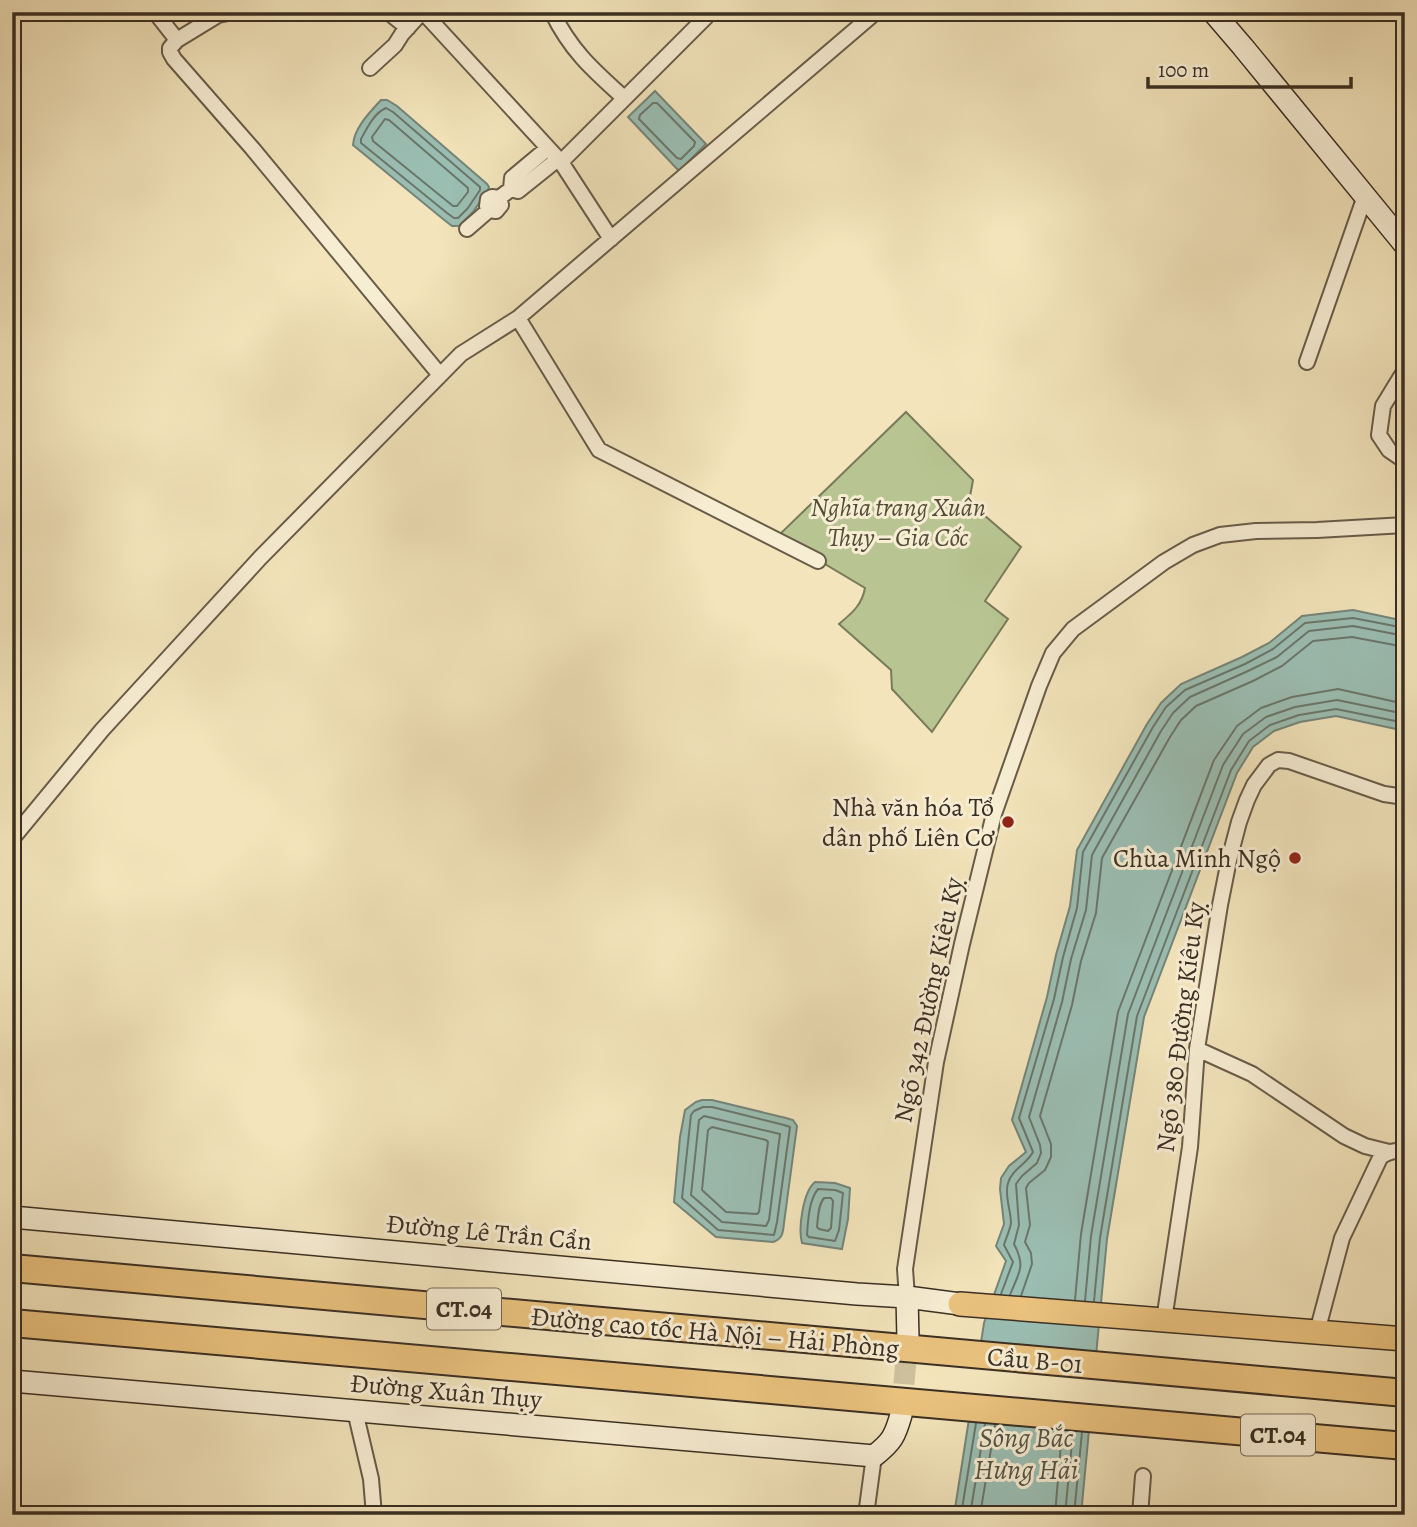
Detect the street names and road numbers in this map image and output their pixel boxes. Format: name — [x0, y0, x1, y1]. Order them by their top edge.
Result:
street label: Ngõ 342 Đường Kiêu Kỵ — [885, 874, 972, 1126]
street label: Ngõ 380 Đường Kiêu Kỵ — [1148, 899, 1213, 1154]
street label: Đường Lê Trần Cẩn — [385, 1206, 593, 1259]
road number: CT.04 — [427, 1288, 501, 1330]
street label: Đường cao tốc Hà Nội – Hải Phòng — [529, 1299, 900, 1366]
street label: Cầu B-01 — [986, 1339, 1084, 1382]
street label: Đường Xuân Thụy — [349, 1366, 544, 1417]
road number: CT.04 — [1241, 1414, 1315, 1456]

